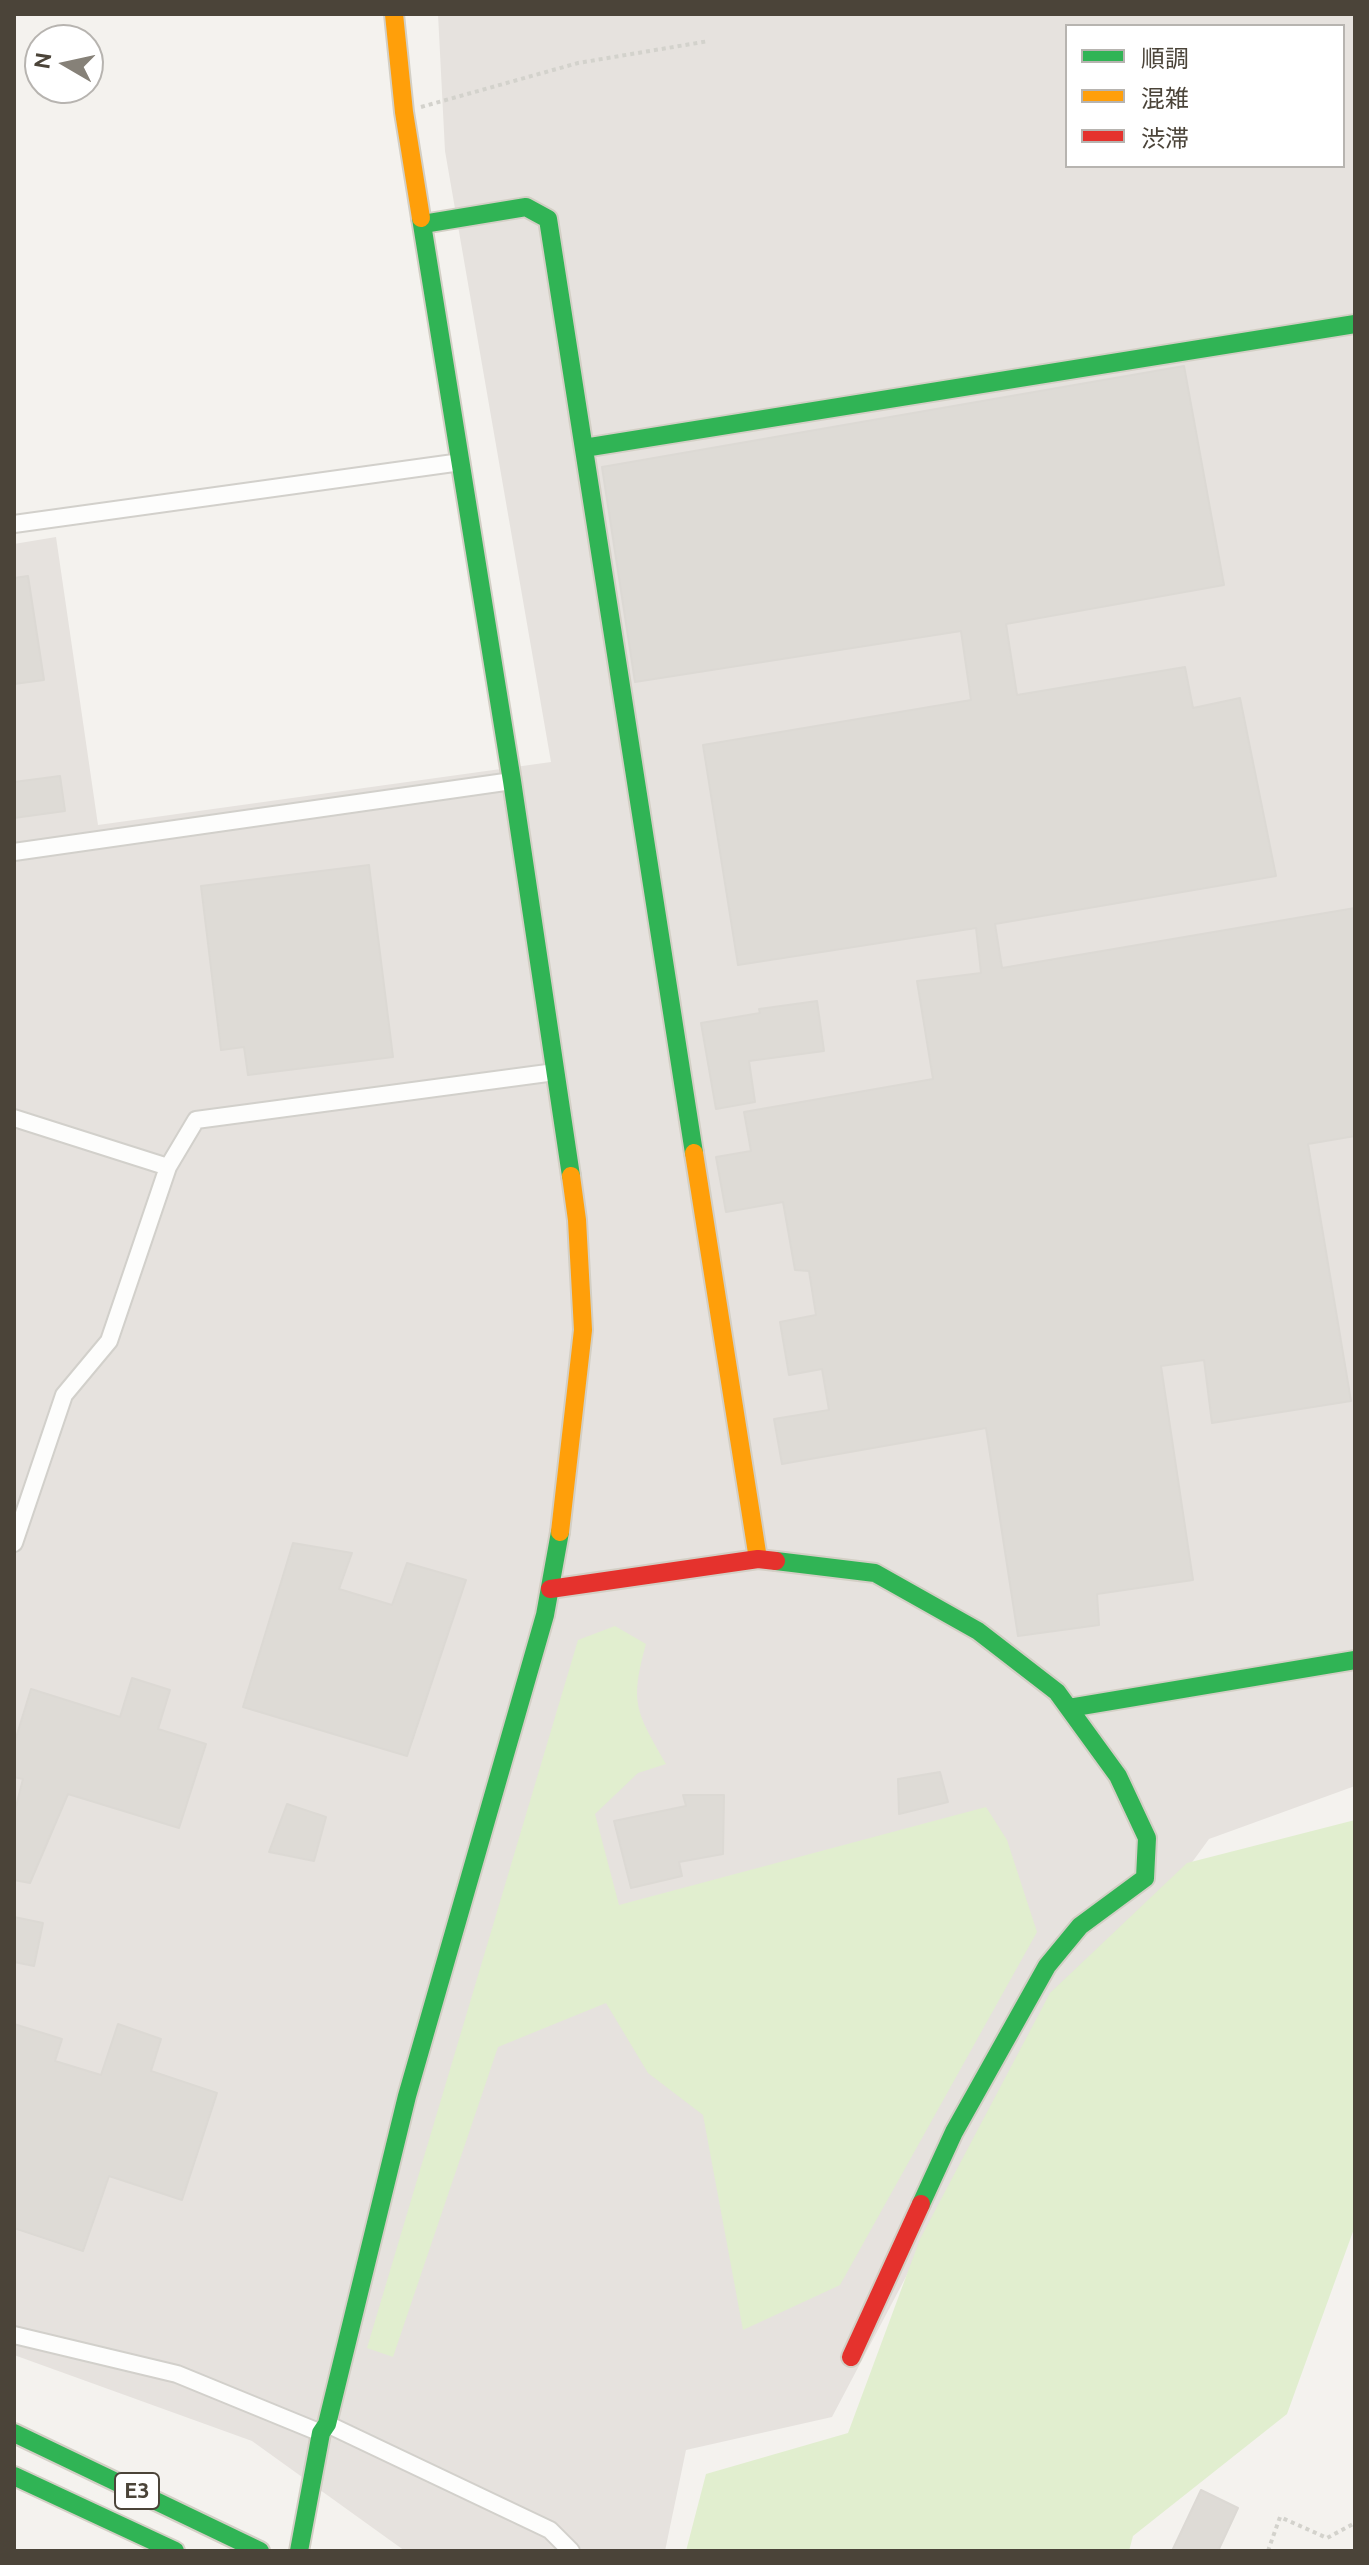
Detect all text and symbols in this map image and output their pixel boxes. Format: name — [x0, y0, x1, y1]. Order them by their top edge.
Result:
north arrow — [24, 24, 104, 104]
legend — [1065, 24, 1345, 168]
text: 順調 — [1141, 45, 1189, 72]
text: N — [28, 50, 55, 71]
text: 混雑 — [1141, 85, 1189, 112]
text: 渋滞 — [1141, 125, 1189, 152]
road number: E3 — [115, 2473, 159, 2509]

